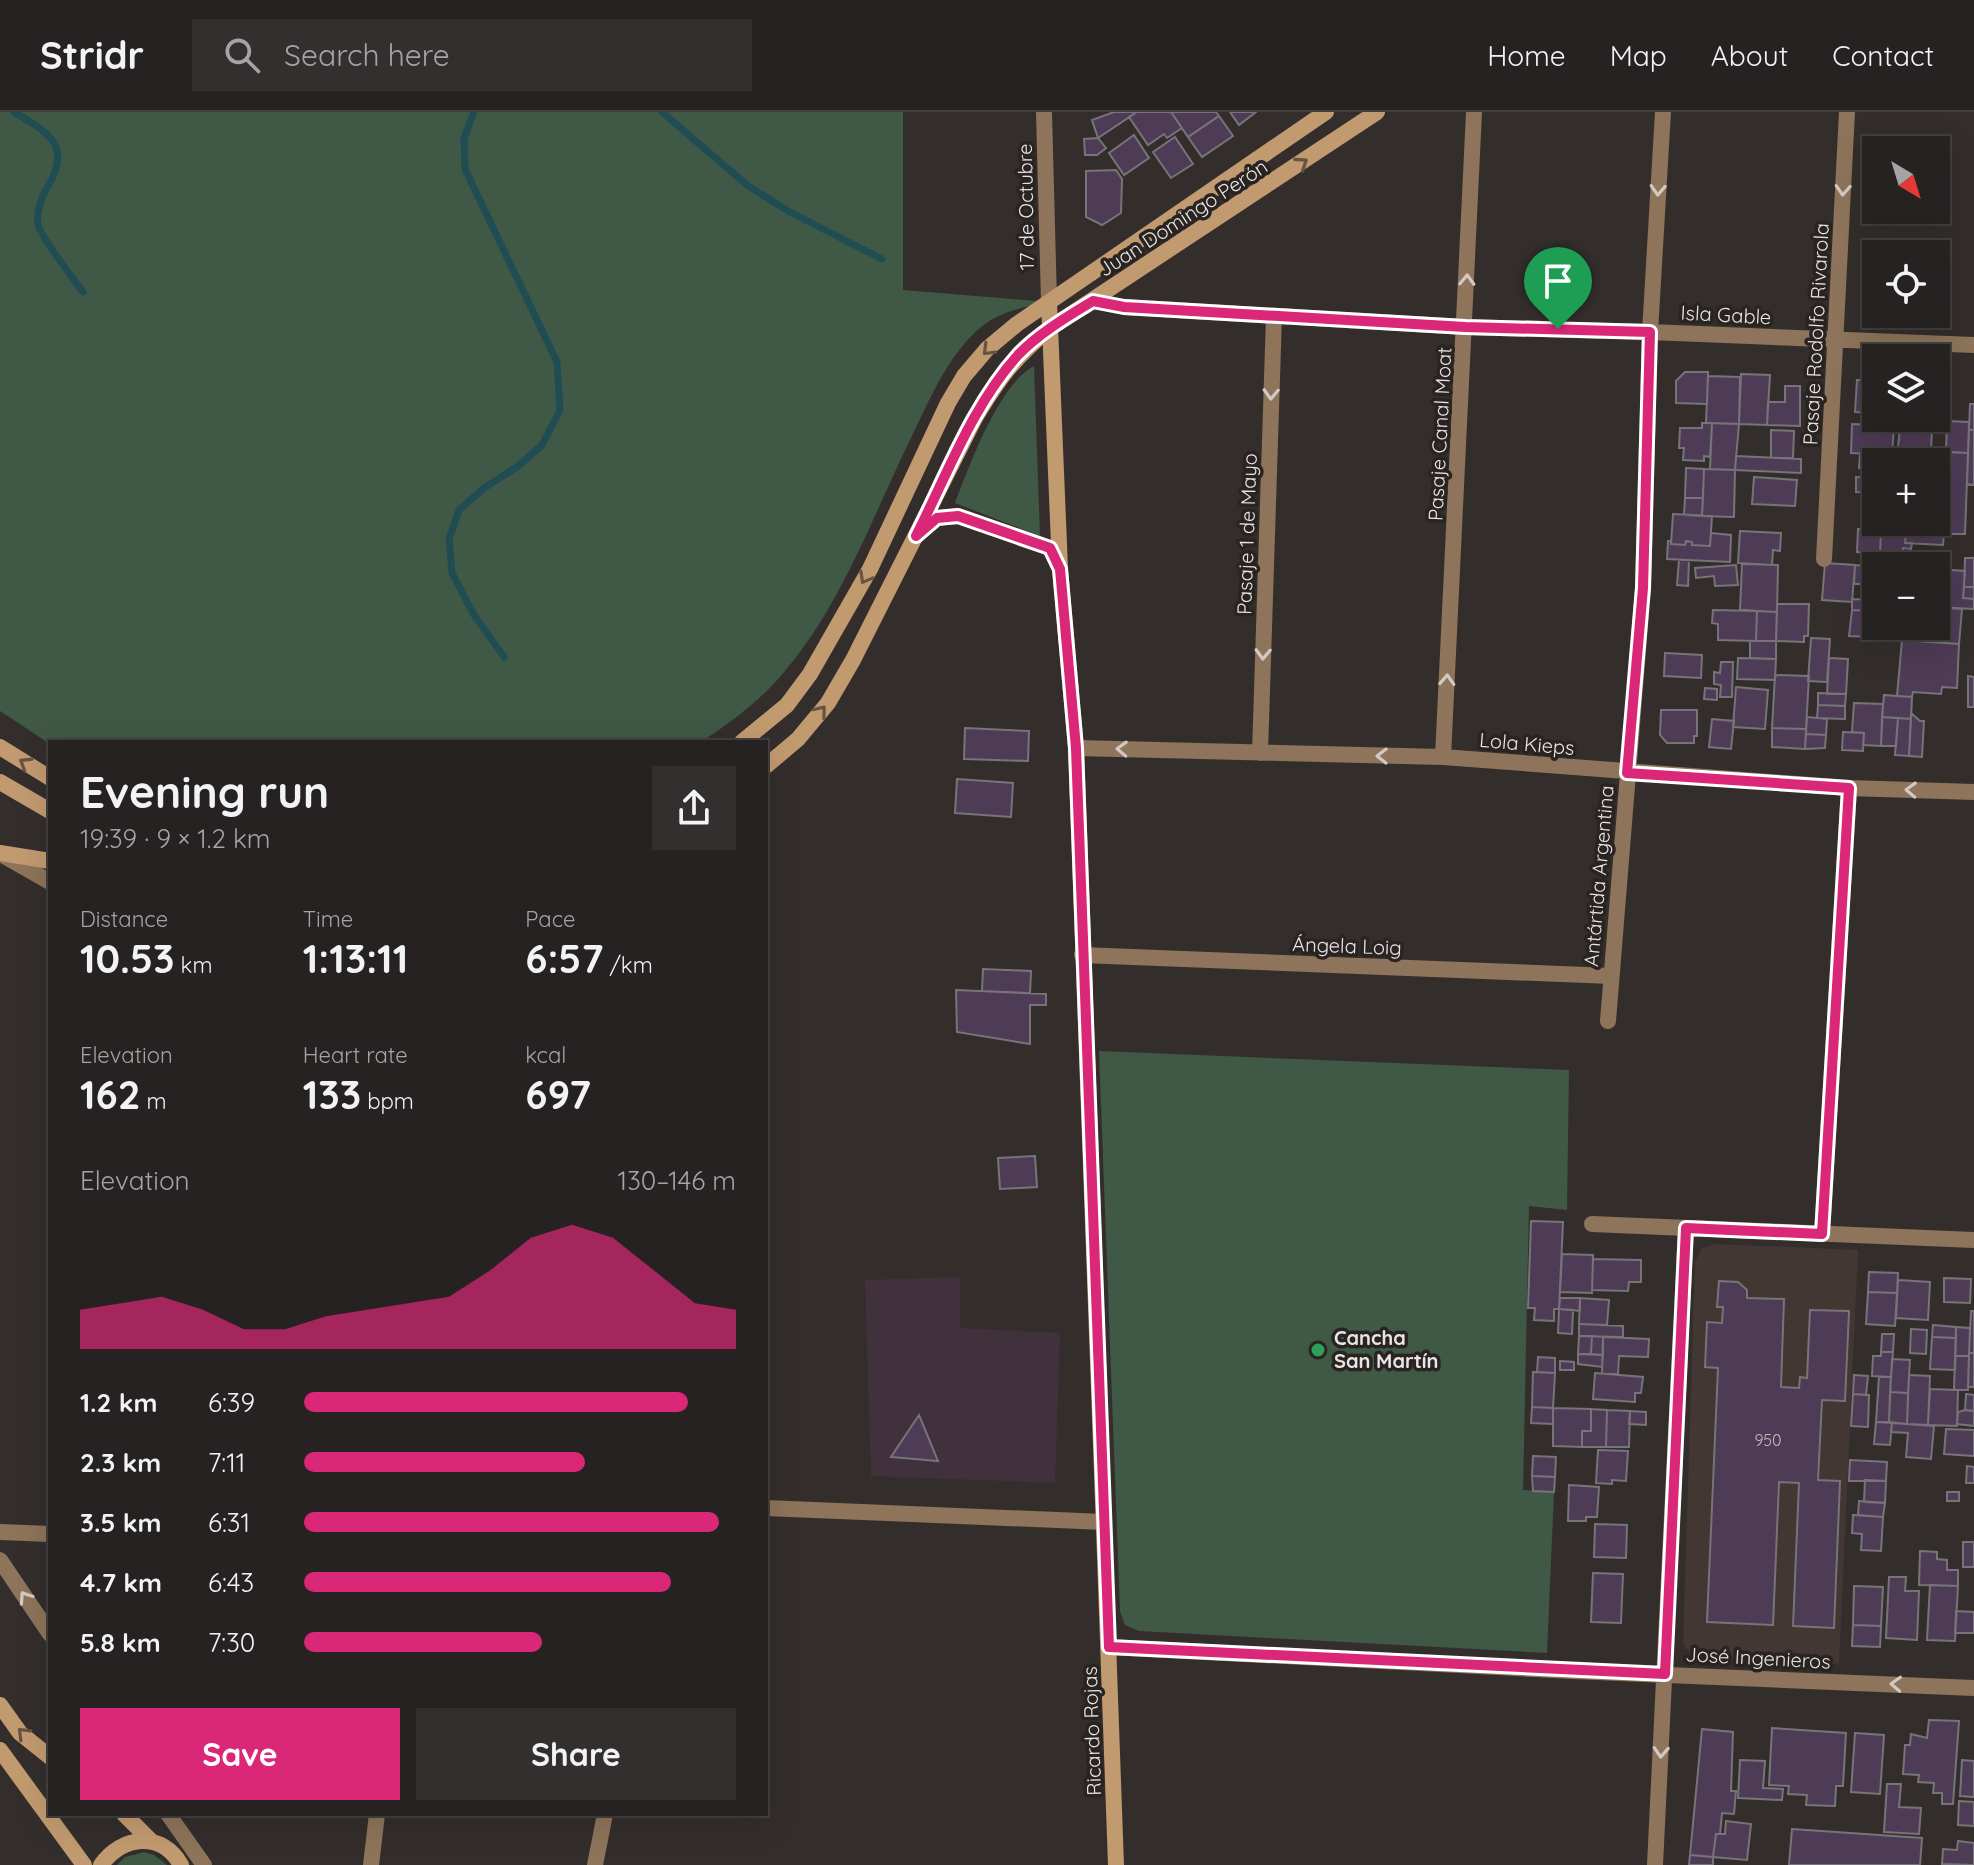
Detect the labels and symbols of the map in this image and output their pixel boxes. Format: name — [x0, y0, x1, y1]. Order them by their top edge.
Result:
north arrow — [1862, 136, 1950, 224]
street label: 17 de Octubre — [1012, 143, 1039, 271]
street label: Juan Domingo Perón — [1093, 154, 1272, 282]
one-way arrow — [1294, 158, 1308, 173]
one-way arrow — [1650, 184, 1667, 197]
one-way arrow — [1835, 184, 1852, 197]
street label: Pasaje Rodolfo Rivarola — [1797, 222, 1834, 446]
pin — [1524, 247, 1592, 329]
one-way arrow — [1458, 273, 1475, 286]
street label: Isla Gable — [1680, 300, 1772, 329]
one-way arrow — [982, 341, 997, 355]
street label: Pasaje Canal Moat — [1422, 346, 1457, 522]
one-way arrow — [1263, 388, 1280, 401]
street label: Pasaje 1 de Mayo — [1231, 453, 1262, 615]
one-way arrow — [860, 569, 875, 584]
one-way arrow — [1255, 648, 1272, 661]
one-way arrow — [1438, 673, 1455, 686]
one-way arrow — [811, 706, 826, 720]
street label: Lola Kieps — [1478, 727, 1576, 760]
one-way arrow — [1115, 740, 1128, 758]
one-way arrow — [1375, 747, 1388, 765]
one-way arrow — [19, 757, 34, 772]
one-way arrow — [1904, 781, 1917, 798]
street label: Antártida Argentina — [1578, 784, 1619, 968]
street label: Ángela Loig — [1292, 931, 1402, 960]
place label: Cancha San Martín — [1334, 1325, 1438, 1373]
marker: Cancha San Martín — [1309, 1341, 1327, 1359]
house number: 950 — [1754, 1430, 1782, 1450]
one-way arrow — [20, 1592, 35, 1606]
street label: José Ingenieros — [1685, 1641, 1831, 1674]
street label: Ricardo Rojas — [1077, 1666, 1106, 1796]
one-way arrow — [1889, 1676, 1902, 1693]
one-way arrow — [17, 1728, 32, 1742]
one-way arrow — [1653, 1746, 1670, 1759]

